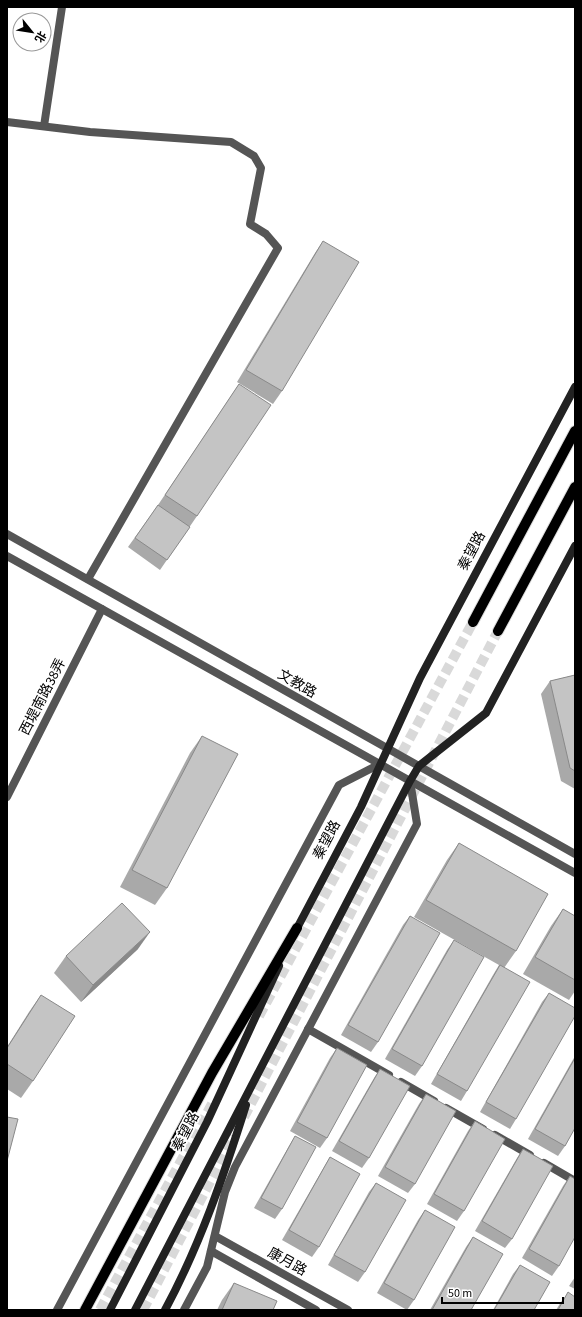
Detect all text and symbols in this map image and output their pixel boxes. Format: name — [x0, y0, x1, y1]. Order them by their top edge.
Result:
north arrow — [12, 12, 52, 52]
text: 北 — [31, 28, 49, 45]
street label: 秦望路 — [453, 528, 491, 574]
street label: 西堤南路38弄 — [15, 655, 71, 739]
street label: 文教路 — [274, 665, 320, 703]
street label: 秦望路 — [308, 817, 346, 863]
street label: 秦望路 — [168, 1109, 204, 1155]
street label: 康月路 — [264, 1243, 310, 1281]
scale bar — [442, 1279, 563, 1305]
text: 50 m — [448, 1285, 472, 1302]

